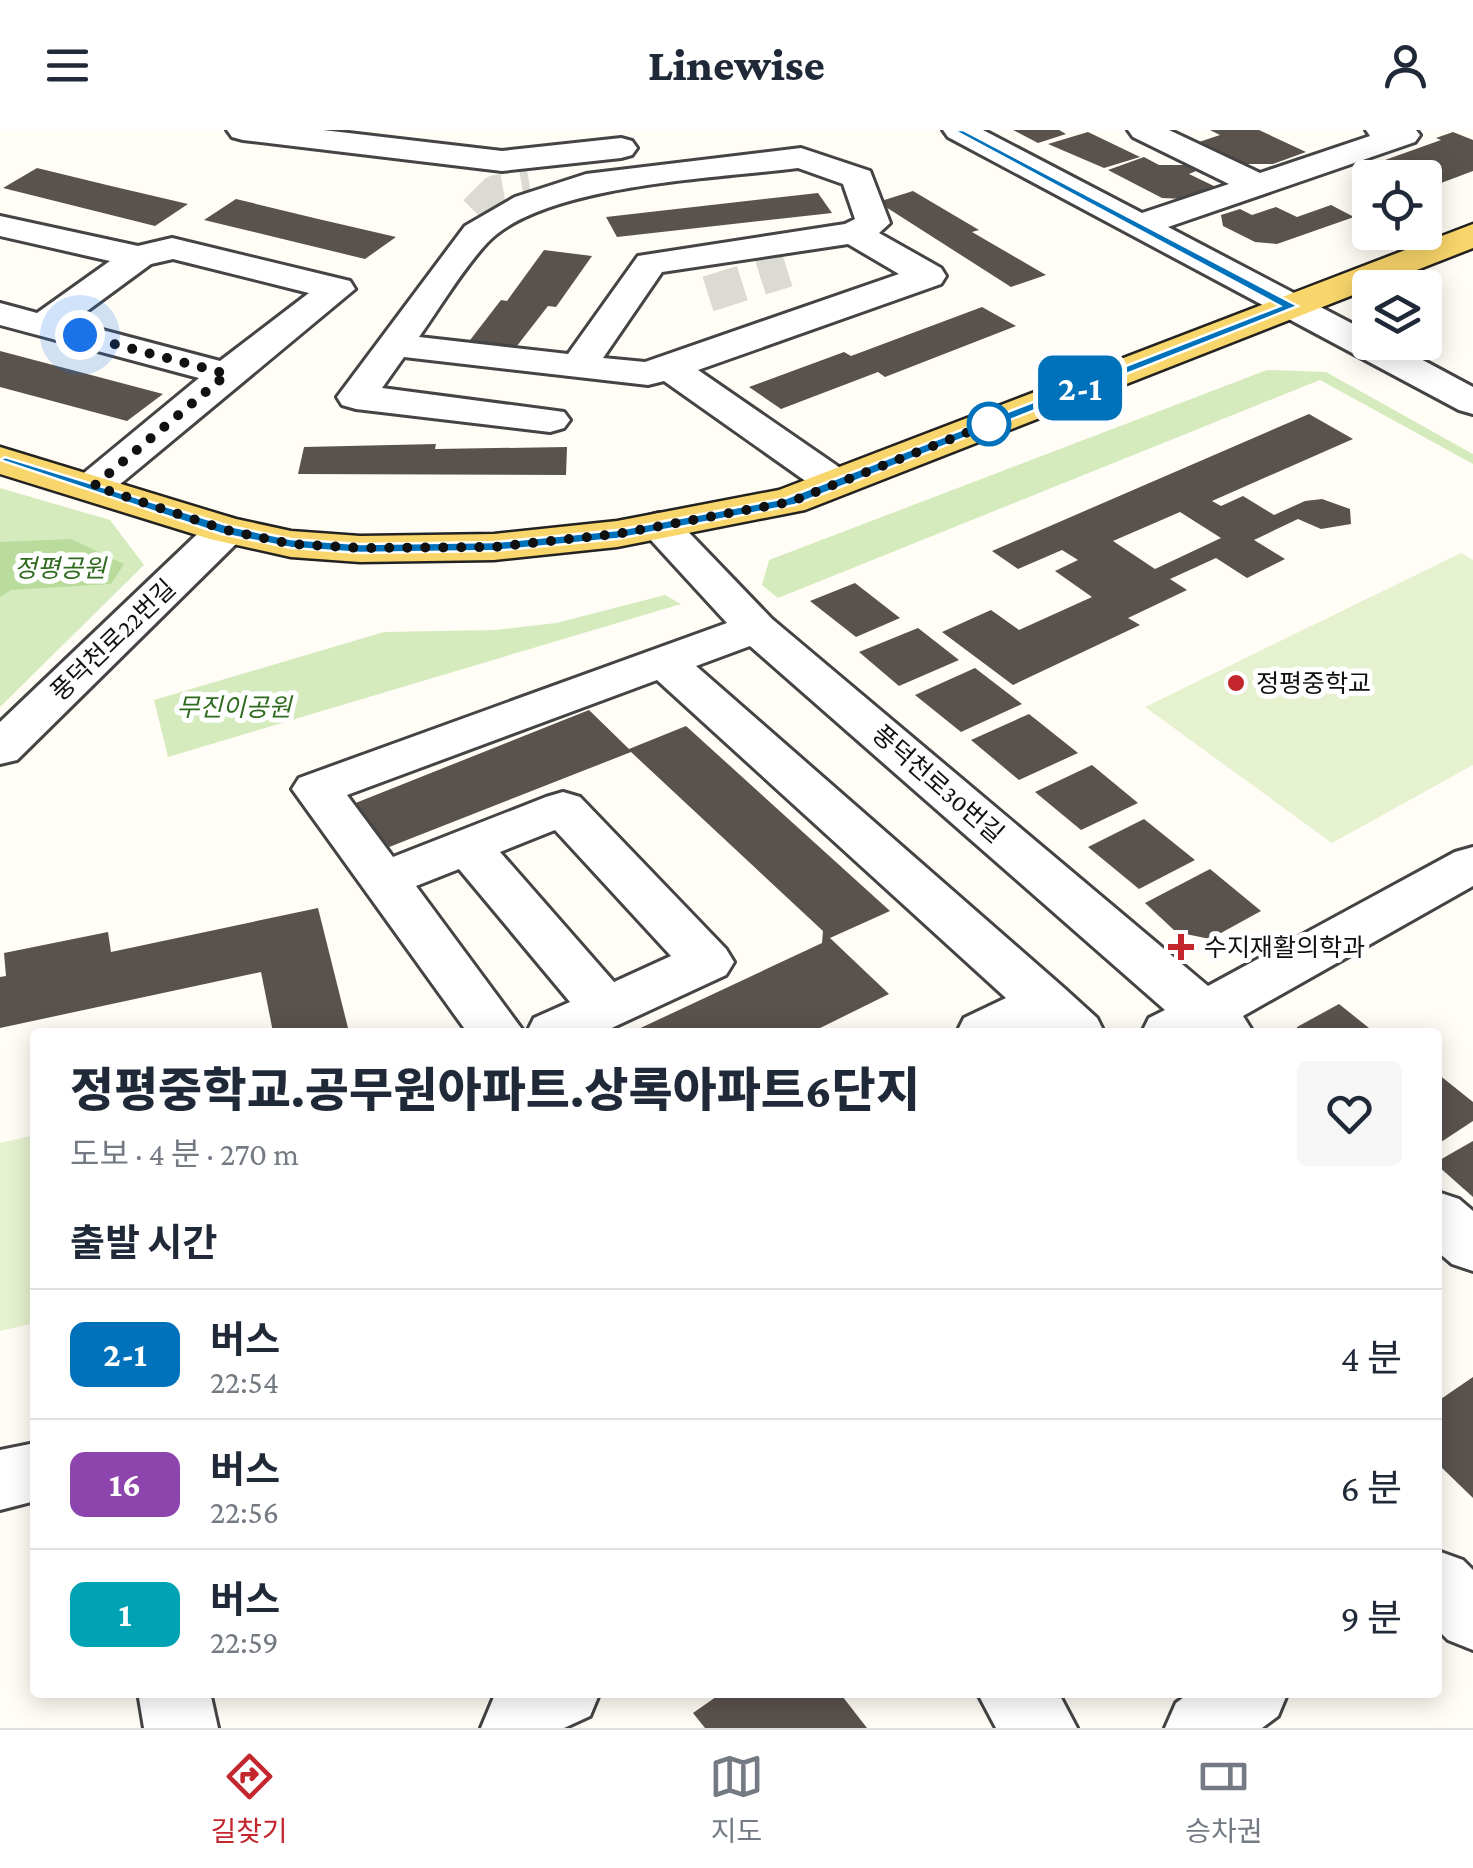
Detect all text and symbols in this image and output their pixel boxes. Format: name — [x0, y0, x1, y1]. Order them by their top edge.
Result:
icon: menu — [40, 38, 95, 93]
icon: person — [1378, 38, 1433, 93]
text: Linewise — [648, 40, 825, 90]
map controls — [1352, 160, 1442, 360]
button: locate — [1352, 160, 1442, 250]
button: layers — [1352, 270, 1442, 360]
your location — [55, 310, 105, 360]
line badge: 2-1 — [1022, 356, 1138, 420]
text: 2-1 — [1058, 369, 1102, 408]
unlabelled marker — [968, 403, 1010, 445]
park label: 정평공원 — [14, 555, 108, 582]
street label: 풍덕천로22번길 — [45, 574, 181, 706]
place label: 정평중학교 — [1256, 670, 1371, 697]
marker: 정평중학교 — [1225, 672, 1247, 694]
park label: 무진이공원 — [176, 694, 293, 721]
street label: 풍덕천로30번길 — [867, 720, 1009, 848]
marker: 수지재활의학과 — [1168, 934, 1194, 960]
place label: 수지재활의학과 — [1204, 934, 1365, 961]
button: heart — [1297, 1061, 1402, 1166]
text: 정평중학교.공무원아파트.상록아파트6단지 — [70, 1064, 920, 1117]
text: 도보 · 4 분 · 270 m — [70, 1136, 299, 1172]
text: 출발 시간 — [70, 1222, 217, 1264]
text: 버스 — [210, 1319, 280, 1361]
text: 2-1 — [103, 1335, 147, 1374]
text: 4 분 — [1341, 1337, 1402, 1379]
text: 22:54 — [210, 1364, 279, 1400]
text: 버스 — [210, 1449, 280, 1491]
text: 16 — [109, 1465, 141, 1504]
text: 6 분 — [1341, 1467, 1402, 1509]
text: 22:56 — [210, 1494, 279, 1530]
text: 버스 — [210, 1579, 280, 1621]
text: 1 — [118, 1595, 132, 1634]
text: 9 분 — [1341, 1597, 1402, 1639]
text: 22:59 — [210, 1624, 279, 1660]
tab: 길찾기 — [211, 1749, 288, 1849]
tab: 지도 — [709, 1749, 764, 1849]
tab: 승차권 — [1185, 1749, 1262, 1849]

